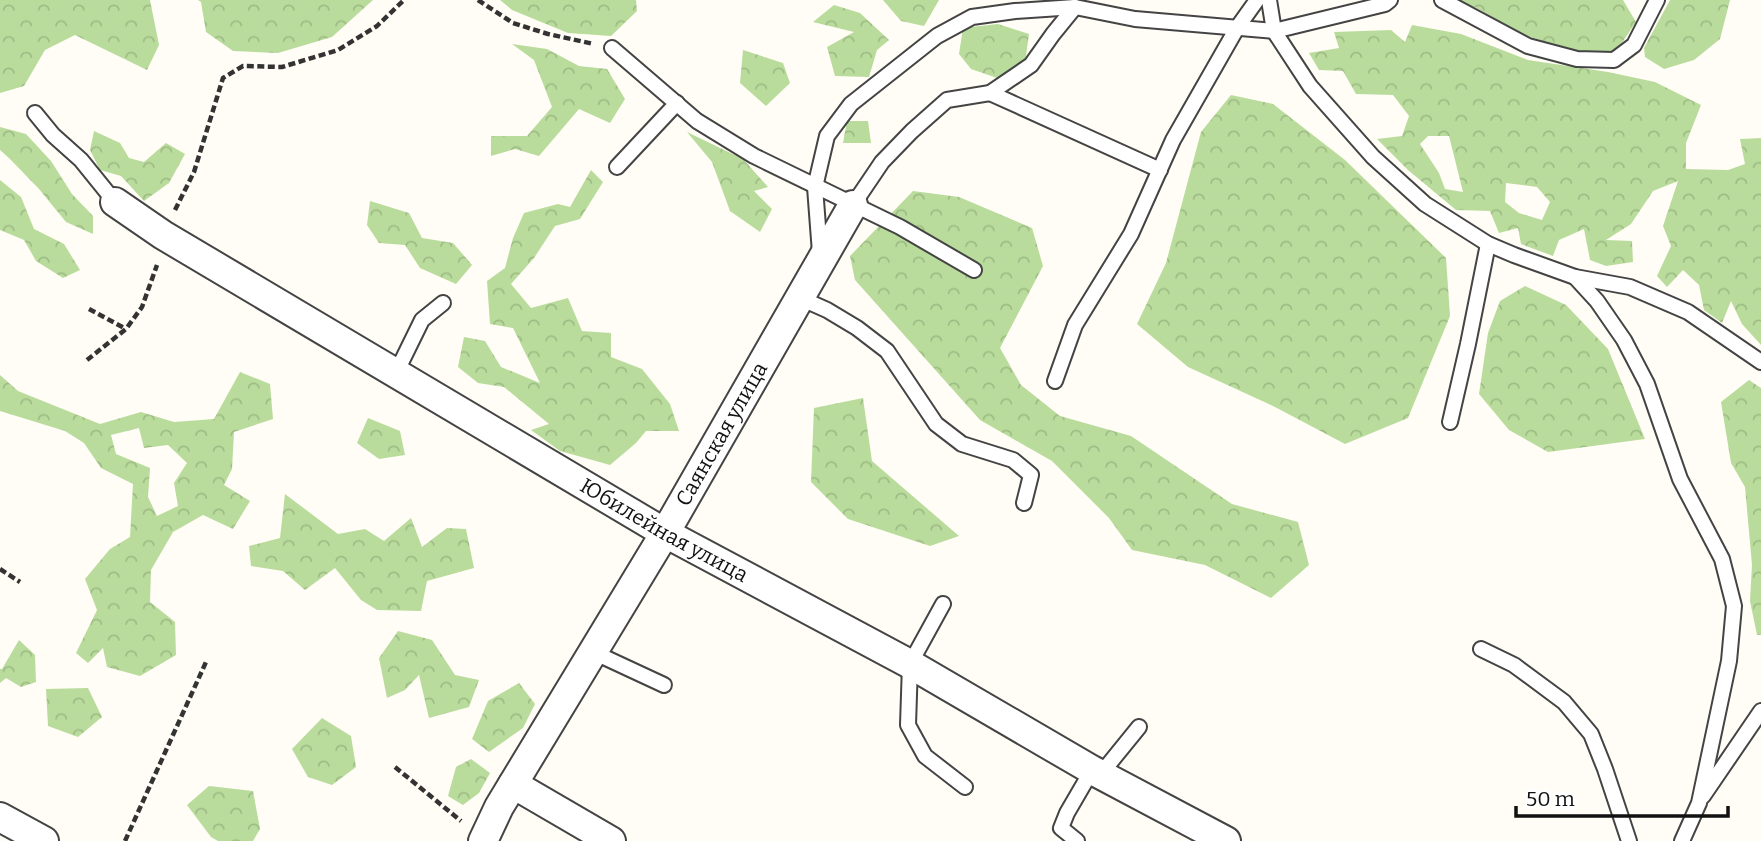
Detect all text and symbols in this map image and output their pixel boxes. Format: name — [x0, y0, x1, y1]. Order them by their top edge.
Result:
street label: Саянская улица — [670, 357, 773, 511]
street label: Юбилейная улица — [575, 473, 753, 588]
scale bar — [1516, 774, 1728, 818]
text: 50 m — [1526, 786, 1575, 812]

